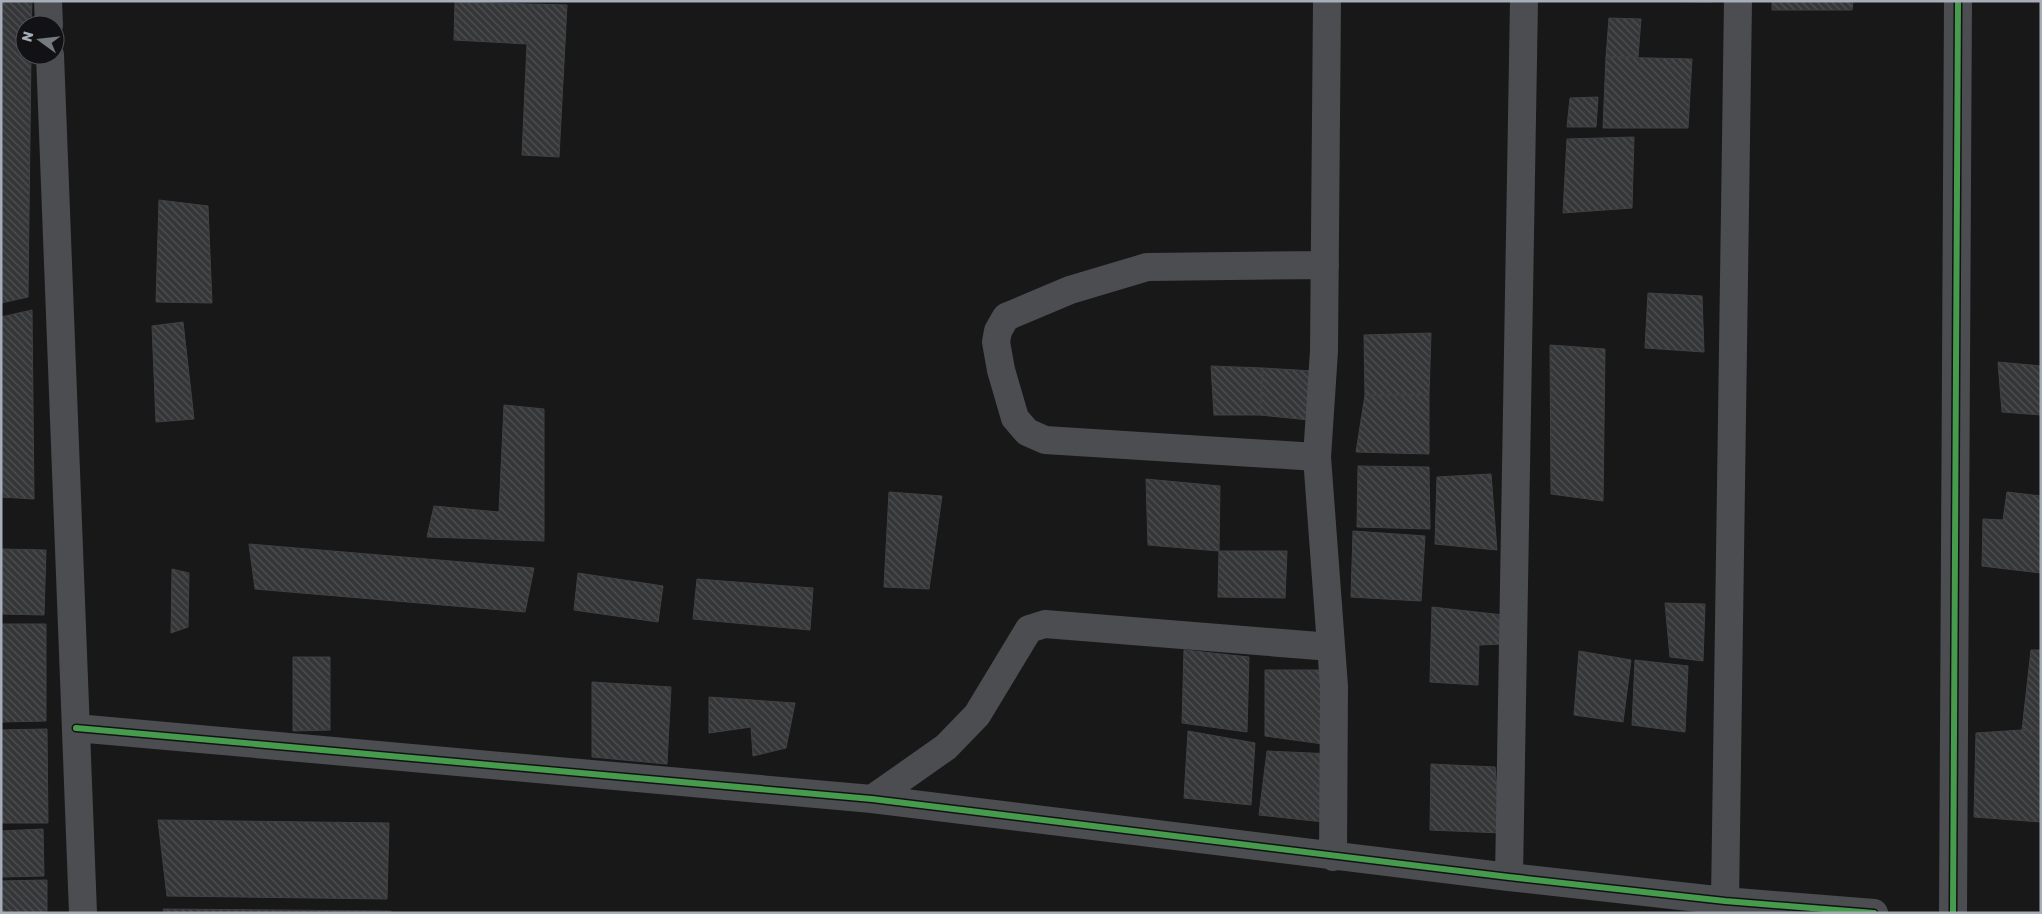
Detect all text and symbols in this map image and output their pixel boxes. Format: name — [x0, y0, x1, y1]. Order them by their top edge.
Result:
north arrow — [15, 15, 65, 65]
text: N — [18, 30, 37, 44]

